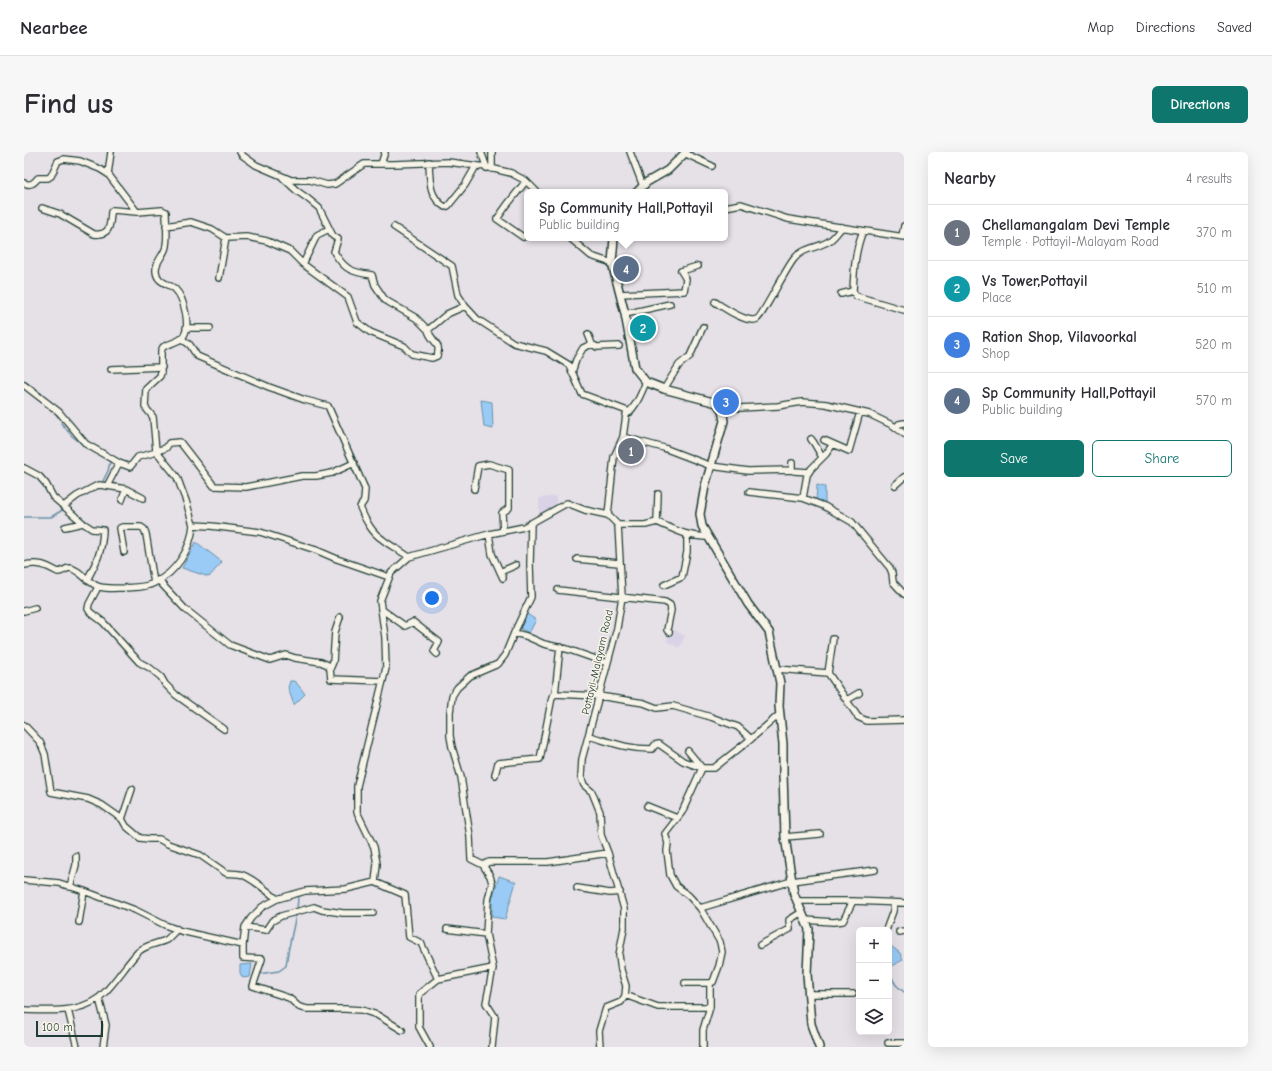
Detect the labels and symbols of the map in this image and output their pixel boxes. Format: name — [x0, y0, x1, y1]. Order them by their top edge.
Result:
pin: 4 — [613, 254, 639, 284]
pin: 2 — [630, 313, 656, 343]
pin: 3 — [713, 387, 739, 417]
pin: 1 — [618, 436, 644, 466]
your location — [422, 588, 442, 608]
street label: Pottayil-Malayam Road — [579, 608, 616, 716]
scale bar — [36, 1019, 103, 1038]

